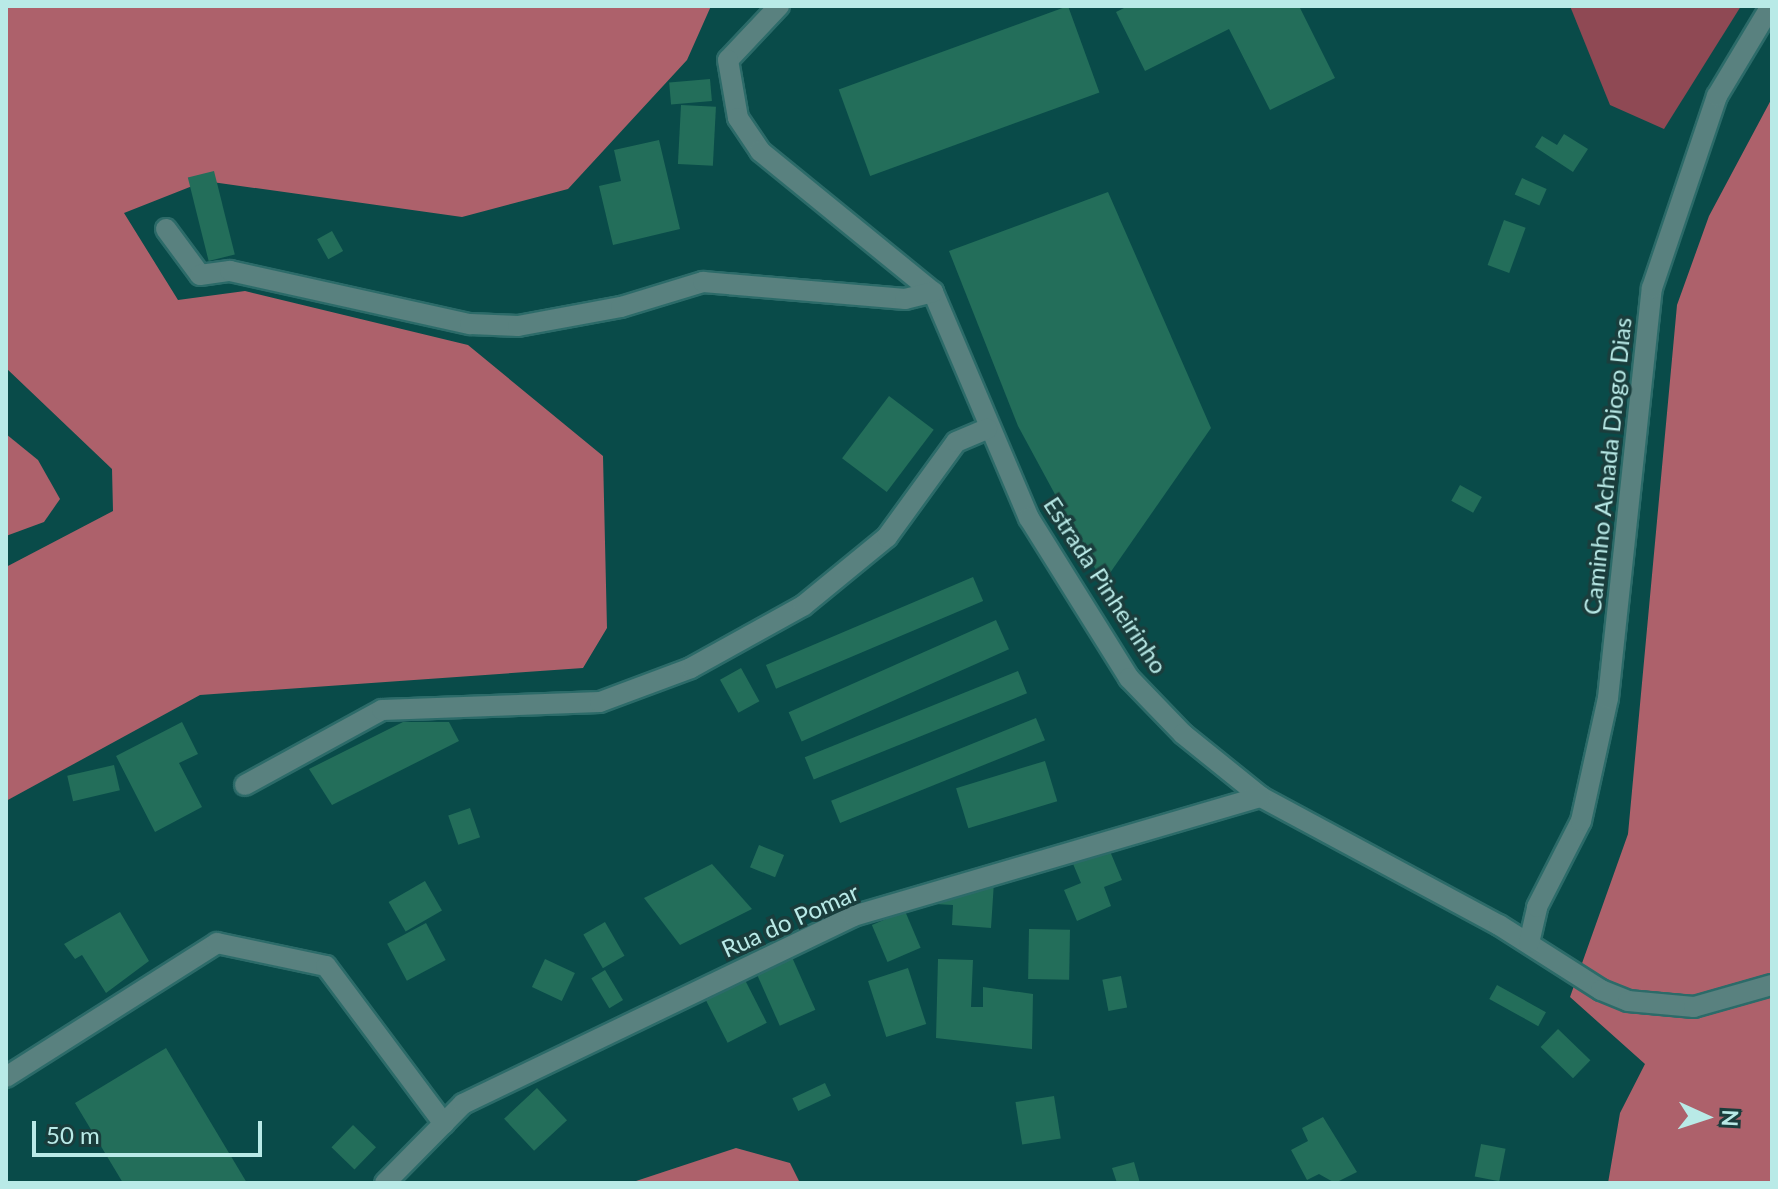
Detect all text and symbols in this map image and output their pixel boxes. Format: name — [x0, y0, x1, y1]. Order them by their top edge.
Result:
street label: Caminho Achada Diogo Dias — [1577, 315, 1637, 617]
street label: Estrada Pinheirinho — [1038, 491, 1174, 679]
street label: Rua do Pomar — [717, 877, 863, 963]
north arrow — [1666, 1077, 1746, 1157]
scale bar — [36, 1105, 266, 1155]
text: N — [1717, 1109, 1744, 1127]
text: 50 m — [46, 1120, 100, 1149]

